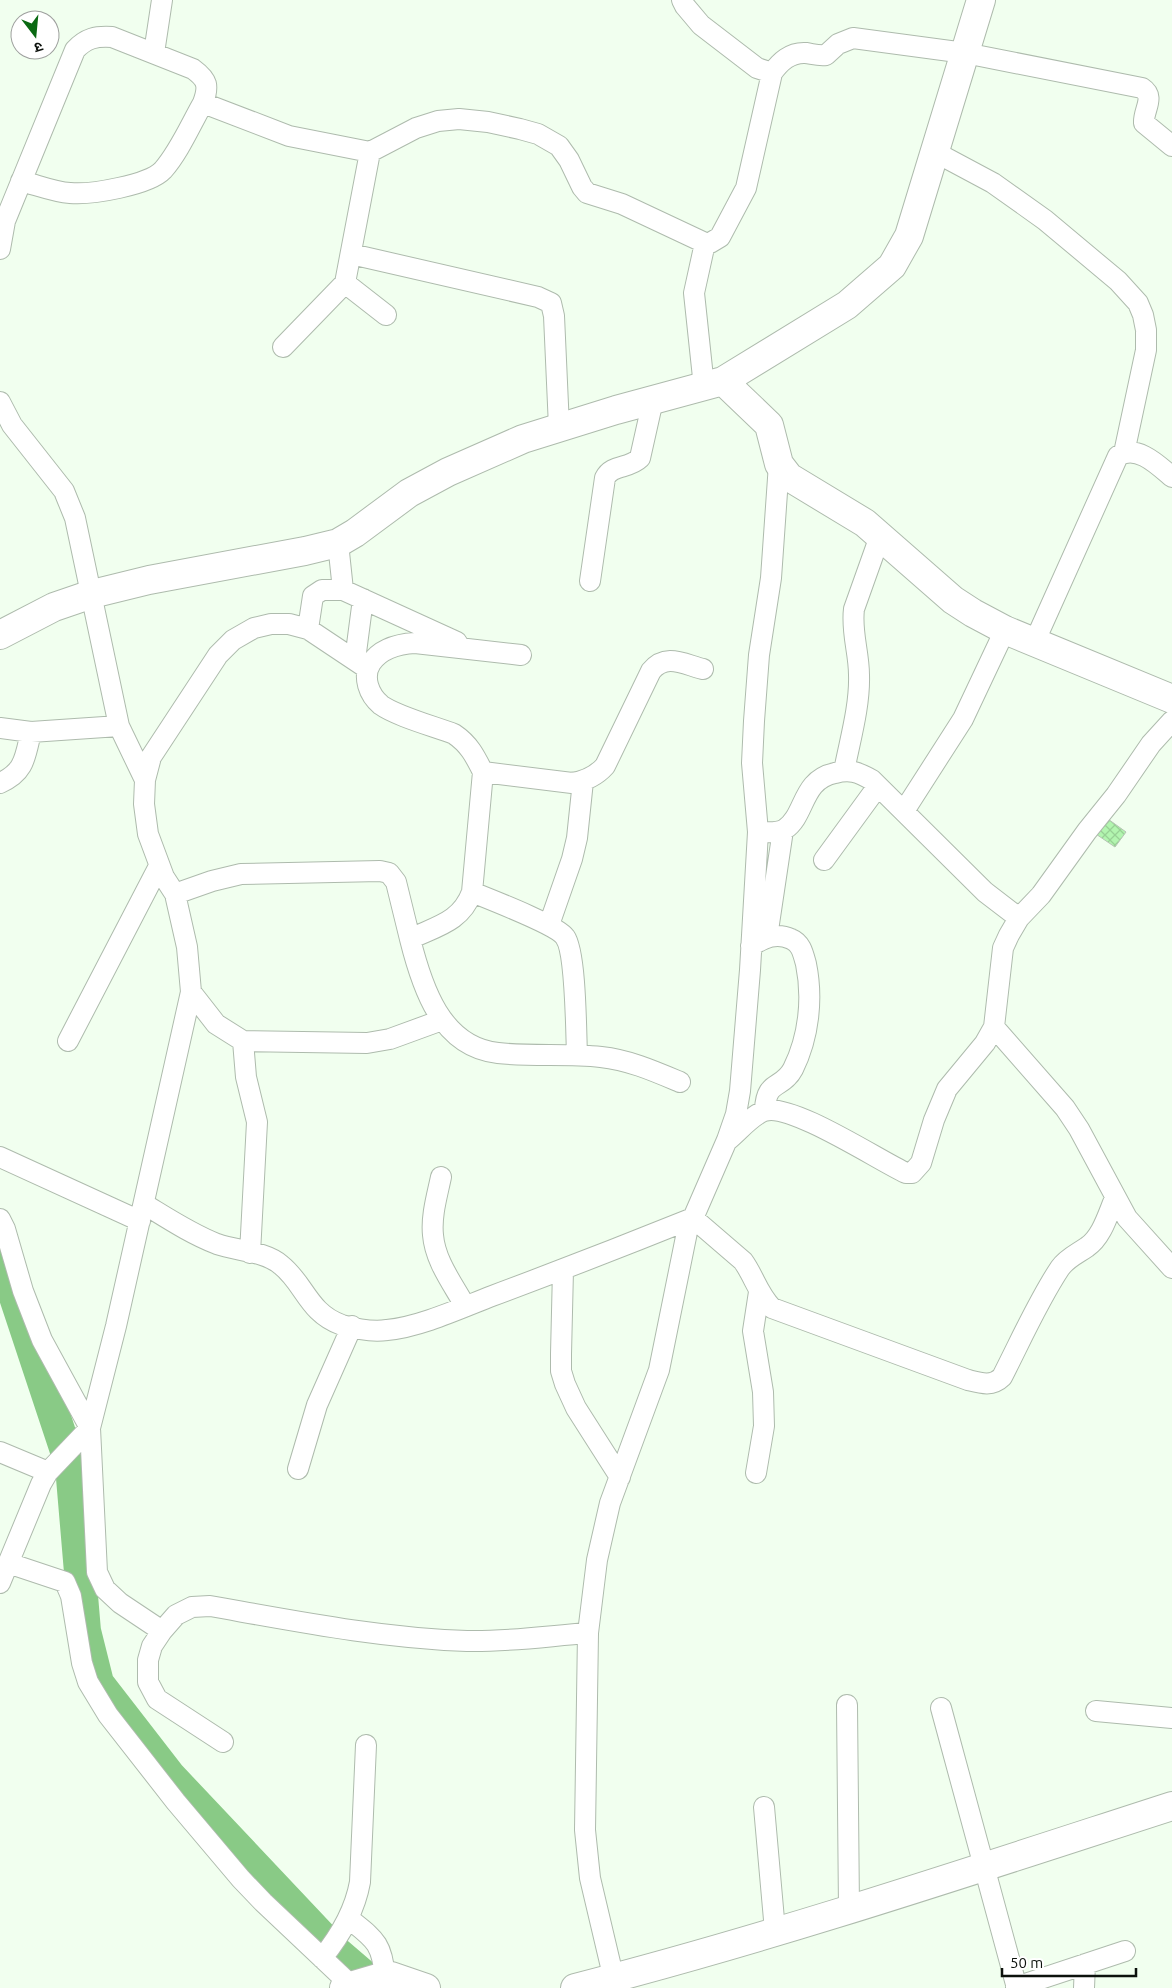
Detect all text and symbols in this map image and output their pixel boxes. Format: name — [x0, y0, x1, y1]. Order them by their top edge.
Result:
north arrow — [10, 10, 60, 60]
text: उ — [32, 39, 45, 57]
scale bar — [1002, 1946, 1136, 1978]
text: 50 m — [1010, 1954, 1043, 1971]

